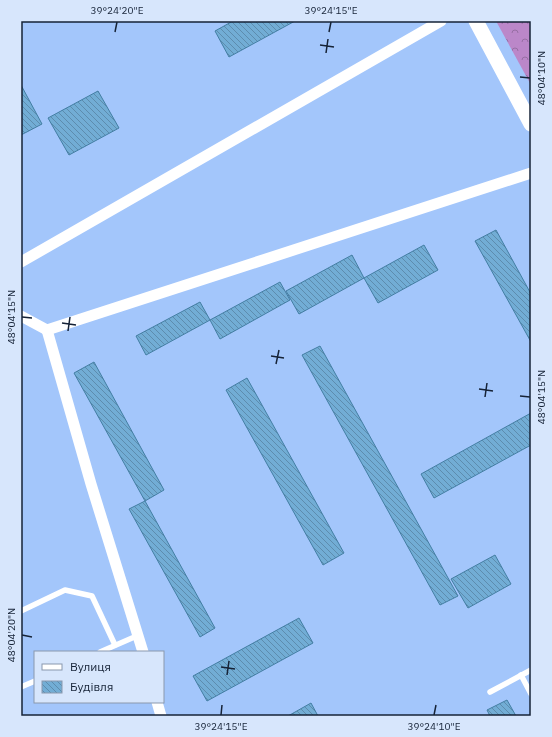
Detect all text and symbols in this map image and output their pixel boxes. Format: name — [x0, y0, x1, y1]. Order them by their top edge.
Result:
text: 39°24'20"E — [90, 4, 144, 17]
text: 39°24'15"E — [304, 4, 358, 17]
text: 48°04'10"N — [535, 51, 548, 105]
text: 48°04'15"N — [5, 290, 18, 344]
text: 48°04'15"N — [535, 370, 548, 424]
text: 48°04'20"N — [5, 608, 18, 662]
legend — [34, 651, 164, 703]
text: Вулиця — [70, 659, 111, 674]
text: Будівля — [70, 679, 113, 694]
text: 39°24'15"E — [194, 720, 248, 733]
text: 39°24'10"E — [407, 720, 461, 733]

